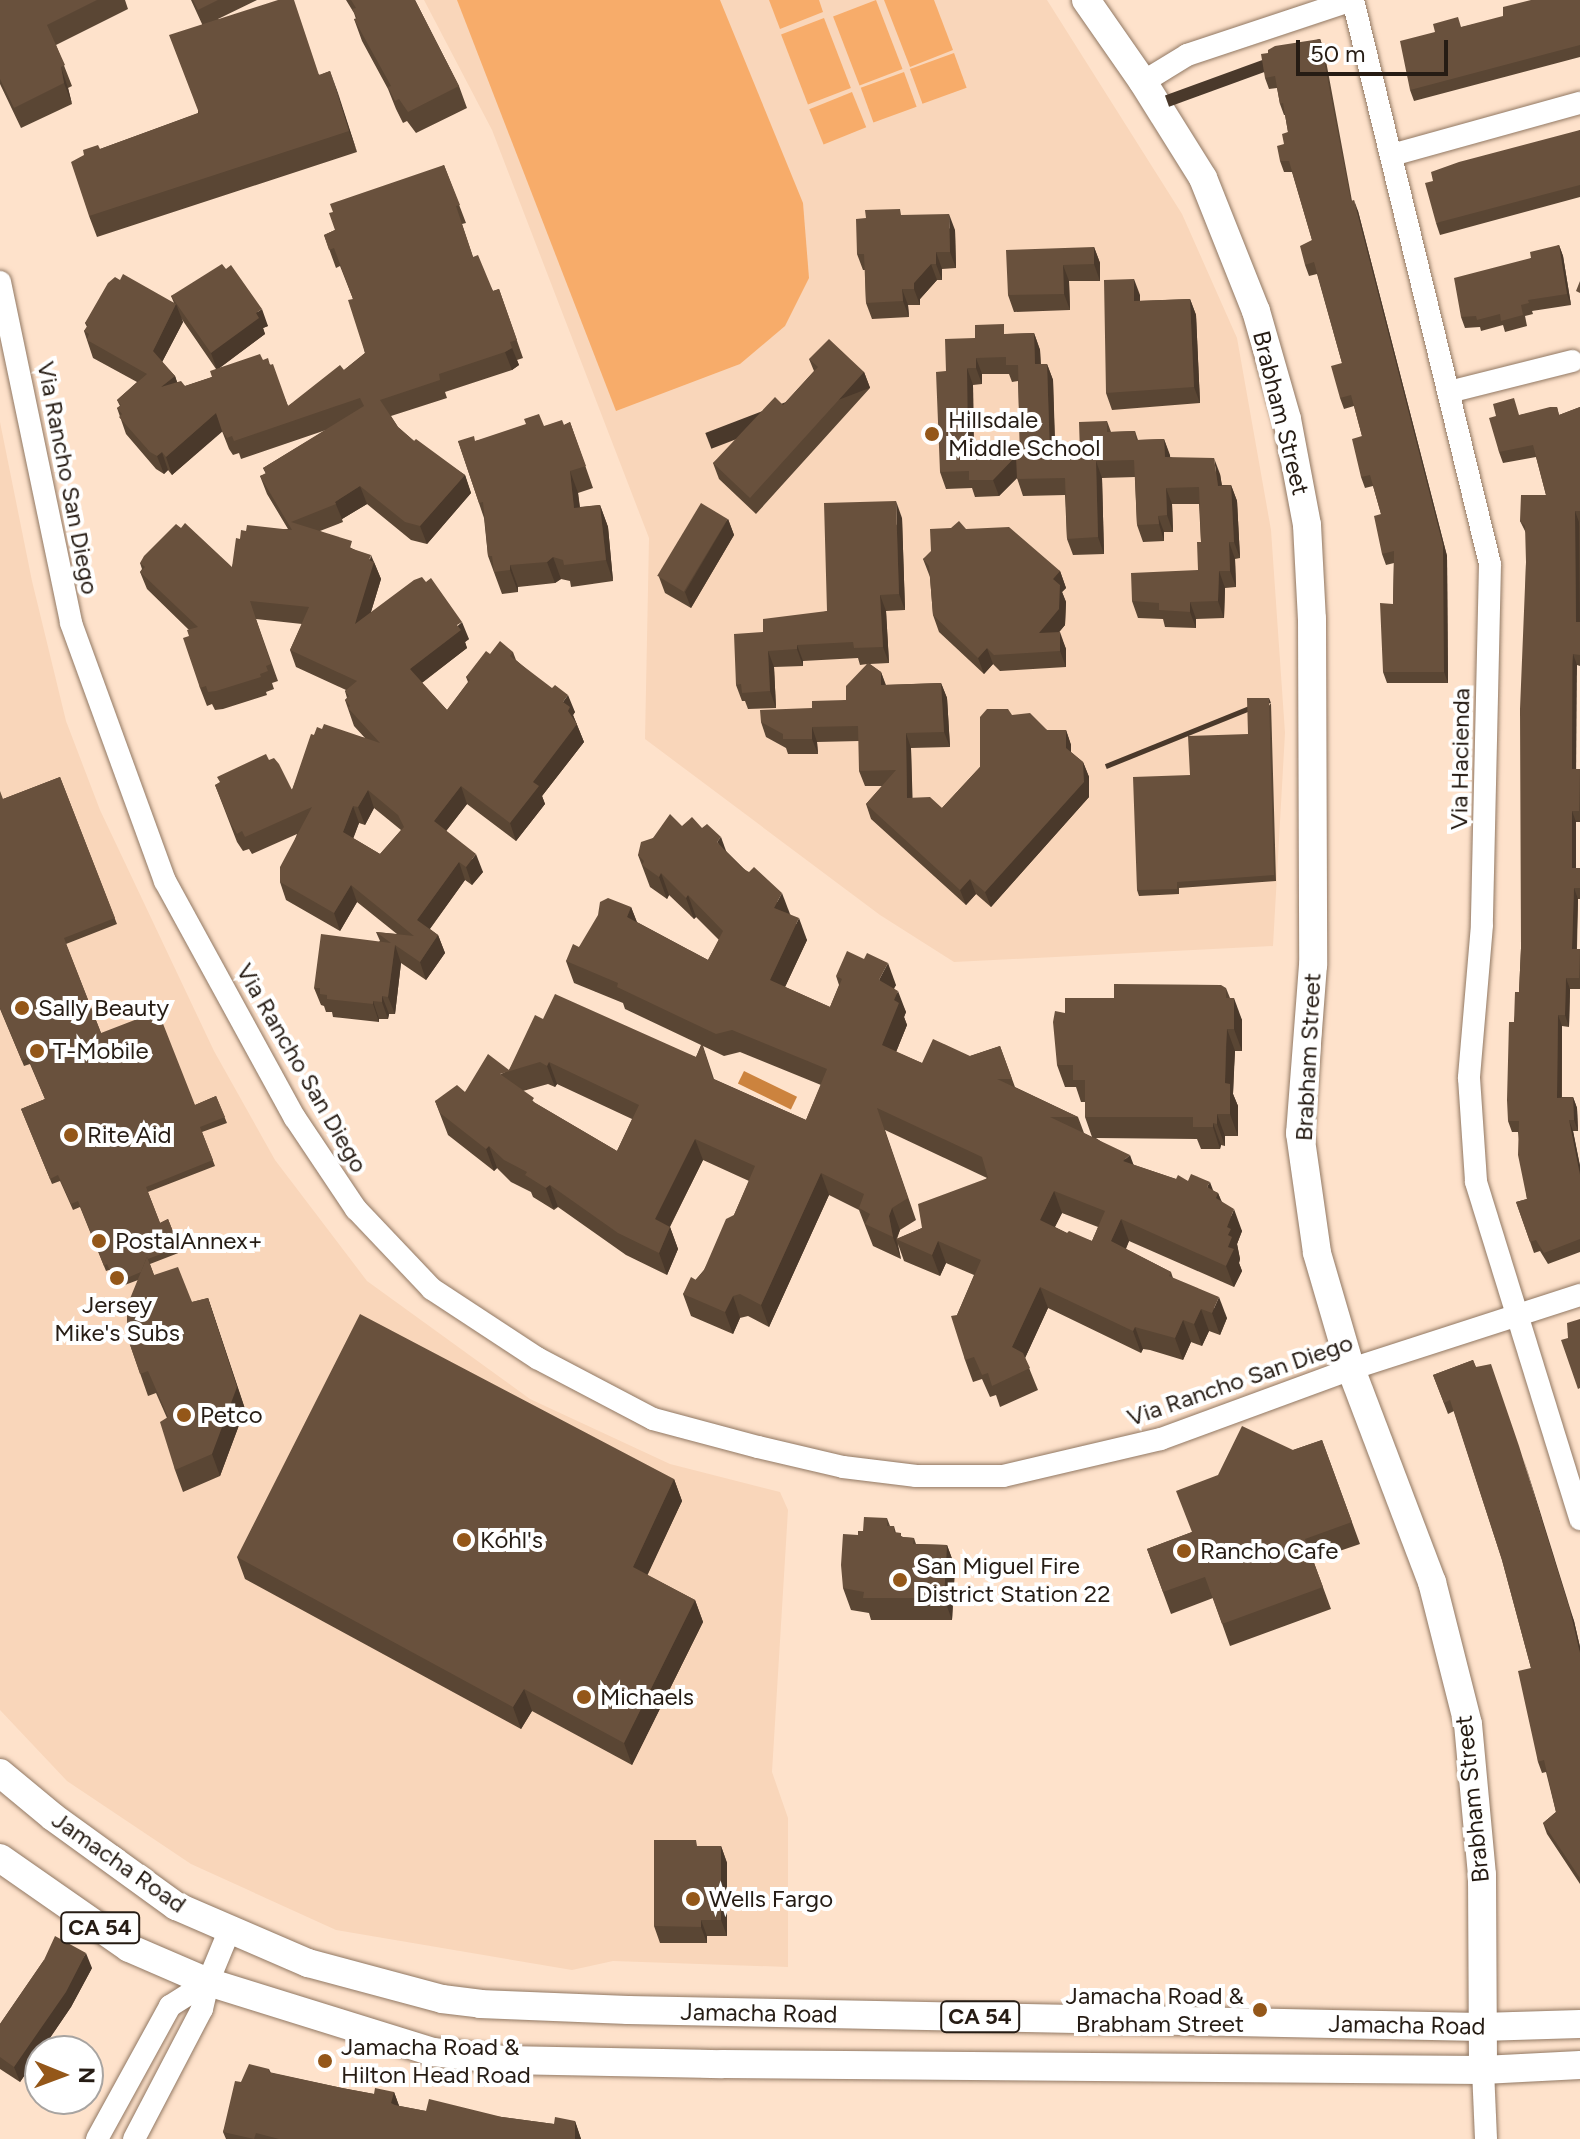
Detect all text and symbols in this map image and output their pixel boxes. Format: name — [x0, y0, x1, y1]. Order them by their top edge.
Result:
scale bar — [1300, 24, 1452, 74]
text: 50 m — [1310, 39, 1366, 68]
street label: Brabham Street — [1247, 328, 1315, 498]
street label: Via Rancho San Diego — [31, 359, 105, 597]
place label: Hillsdale Middle School — [948, 406, 1101, 462]
marker: Hillsdale Middle School — [923, 425, 941, 443]
street label: Via Hacienda — [1444, 688, 1476, 830]
street label: Via Rancho San Diego — [230, 958, 374, 1178]
street label: Brabham Street — [1289, 972, 1327, 1142]
place label: Sally Beauty — [38, 994, 169, 1022]
marker: Sally Beauty — [13, 999, 31, 1017]
place label: T-Mobile — [53, 1037, 148, 1065]
marker: T-Mobile — [28, 1042, 46, 1060]
place label: Rite Aid — [87, 1121, 172, 1149]
marker: Rite Aid — [62, 1126, 80, 1144]
place label: PostalAnnex+ — [115, 1227, 263, 1255]
marker: PostalAnnex+ — [90, 1232, 108, 1250]
marker: Jersey Mike's Subs — [108, 1269, 126, 1287]
place label: Jersey Mike's Subs — [54, 1291, 180, 1347]
street label: Via Rancho San Diego — [1123, 1328, 1357, 1432]
place label: Petco — [200, 1401, 263, 1429]
marker: Petco — [175, 1406, 193, 1424]
place label: Kohl's — [480, 1526, 543, 1554]
marker: Kohl's — [455, 1531, 473, 1549]
place label: Rancho Cafe — [1200, 1537, 1338, 1565]
marker: Rancho Cafe — [1175, 1542, 1193, 1560]
place label: San Miguel Fire District Station 22 — [916, 1552, 1111, 1608]
marker: San Miguel Fire District Station 22 — [891, 1571, 909, 1589]
place label: Michaels — [600, 1683, 694, 1711]
marker: Michaels — [575, 1688, 593, 1706]
street label: Brabham Street — [1449, 1714, 1495, 1884]
street label: Jamacha Road — [46, 1805, 192, 1919]
place label: Wells Fargo — [709, 1885, 833, 1913]
marker: Wells Fargo — [684, 1890, 702, 1908]
road number: CA 54 — [60, 1910, 140, 1946]
place label: Jamacha Road & Brabham Street — [1066, 1982, 1244, 2038]
street label: Jamacha Road — [680, 1997, 838, 2029]
road number: CA 54 — [940, 1999, 1020, 2035]
marker: Jamacha Road & Brabham Street — [1251, 2001, 1269, 2019]
street label: Jamacha Road — [1328, 2009, 1486, 2041]
place label: Jamacha Road & Hilton Head Road — [341, 2033, 531, 2089]
north arrow — [24, 2035, 104, 2115]
marker: Jamacha Road & Hilton Head Road — [316, 2052, 334, 2070]
text: N — [73, 2067, 100, 2084]

